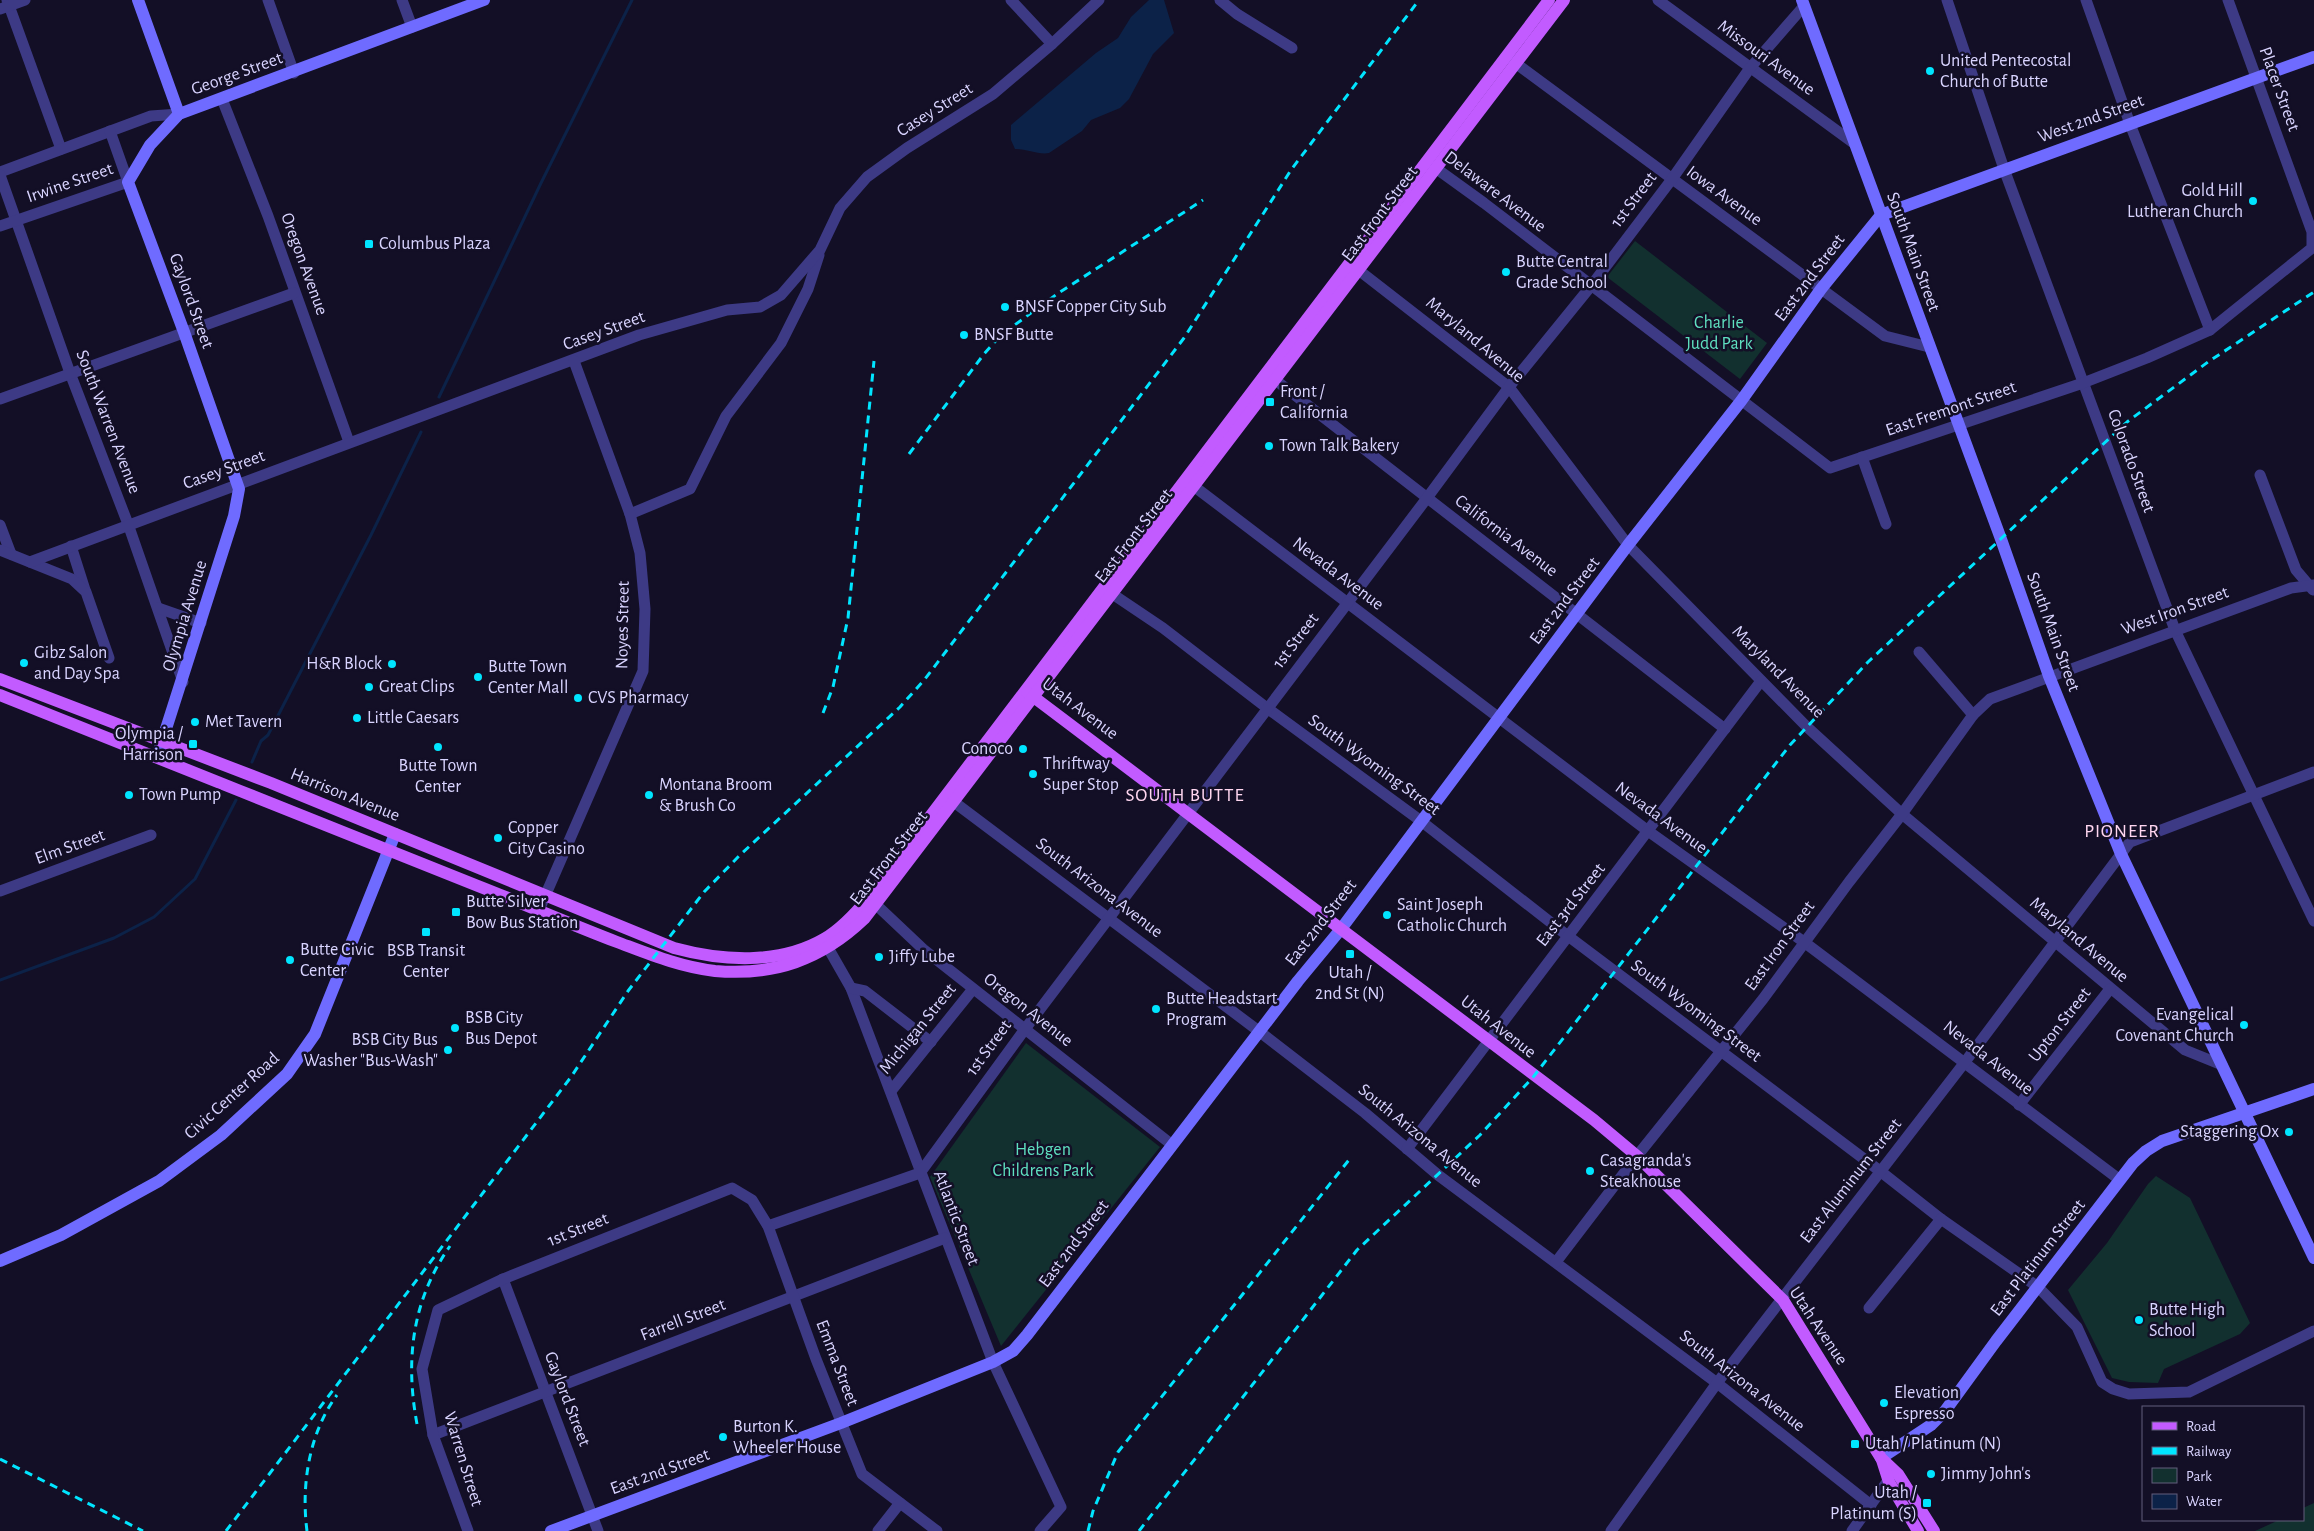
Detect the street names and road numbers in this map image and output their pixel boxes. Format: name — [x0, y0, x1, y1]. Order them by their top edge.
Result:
street label: Missouri Avenue — [1714, 17, 1818, 99]
street label: Placer Street — [2255, 44, 2303, 134]
street label: George Street — [189, 49, 285, 99]
street label: Casey Street — [894, 80, 976, 140]
street label: West 2nd Street — [2036, 91, 2147, 146]
street label: Delaware Avenue — [1441, 148, 1549, 236]
street label: Irwine Street — [24, 160, 116, 206]
street label: East Front Street — [1339, 163, 1422, 265]
street label: Iowa Avenue — [1683, 163, 1765, 229]
street label: 1st Street — [1608, 169, 1661, 231]
street label: South Main Street — [1883, 190, 1943, 314]
street label: Oregon Avenue — [277, 210, 331, 318]
street label: East 2nd Street — [1771, 231, 1849, 325]
street label: Gaylord Street — [165, 251, 217, 351]
street label: Maryland Avenue — [1422, 294, 1528, 386]
street label: Casey Street — [561, 308, 648, 354]
street label: South Warren Avenue — [72, 348, 144, 496]
street label: East Fremont Street — [1883, 378, 2019, 440]
street label: Colorado Street — [2104, 407, 2158, 515]
street label: Casey Street — [181, 447, 268, 493]
street label: East Front Street — [1092, 485, 1176, 586]
street label: California Avenue — [1451, 492, 1561, 580]
street label: Nevada Avenue — [1289, 534, 1387, 614]
street label: East 2nd Street — [1526, 554, 1604, 648]
street label: Olympia Avenue — [160, 558, 210, 674]
street label: South Main Street — [2023, 570, 2083, 694]
street label: Noyes Street — [613, 580, 633, 669]
street label: West Iron Street — [2119, 583, 2231, 639]
street label: 1st Street — [1270, 610, 1323, 672]
street label: Maryland Avenue — [1728, 622, 1828, 722]
street label: Utah Avenue — [1039, 675, 1121, 743]
street label: South Wyoming Street — [1305, 711, 1443, 819]
street label: Harrison Avenue — [288, 765, 402, 825]
street label: Nevada Avenue — [1612, 779, 1710, 857]
street label: East Front Street — [847, 807, 931, 908]
street label: Elm Street — [33, 826, 108, 868]
street label: South Arizona Avenue — [1032, 835, 1166, 941]
street label: East 3rd Street — [1533, 860, 1609, 950]
street label: East 2nd Street — [1282, 876, 1360, 970]
street label: Maryland Avenue — [2026, 894, 2132, 986]
street label: East Iron Street — [1742, 898, 1819, 994]
street label: South Wyoming Street — [1627, 956, 1765, 1066]
street label: Oregon Avenue — [980, 970, 1076, 1050]
street label: Michigan Street — [876, 980, 960, 1078]
street label: Upton Street — [2026, 984, 2095, 1066]
street label: Utah Avenue — [1457, 992, 1539, 1062]
street label: 1st Street — [963, 1017, 1015, 1079]
street label: Nevada Avenue — [1940, 1017, 2036, 1099]
street label: Civic Center Road — [181, 1049, 283, 1143]
street label: South Arizona Avenue — [1355, 1081, 1485, 1191]
street label: East Aluminum Street — [1797, 1115, 1905, 1247]
street label: Atlantic Street — [930, 1168, 982, 1268]
street label: East Platinum Street — [1987, 1196, 2089, 1320]
street label: East 2nd Street — [1035, 1197, 1113, 1291]
street label: 1st Street — [545, 1210, 611, 1250]
street label: Utah Avenue — [1785, 1284, 1851, 1368]
street label: Farrell Street — [638, 1295, 728, 1344]
street label: Emma Street — [812, 1317, 862, 1409]
street label: South Arizona Avenue — [1676, 1327, 1808, 1435]
street label: Gaylord Street — [541, 1349, 593, 1449]
street label: Warren Street — [440, 1410, 486, 1509]
street label: East 2nd Street — [608, 1446, 712, 1498]

